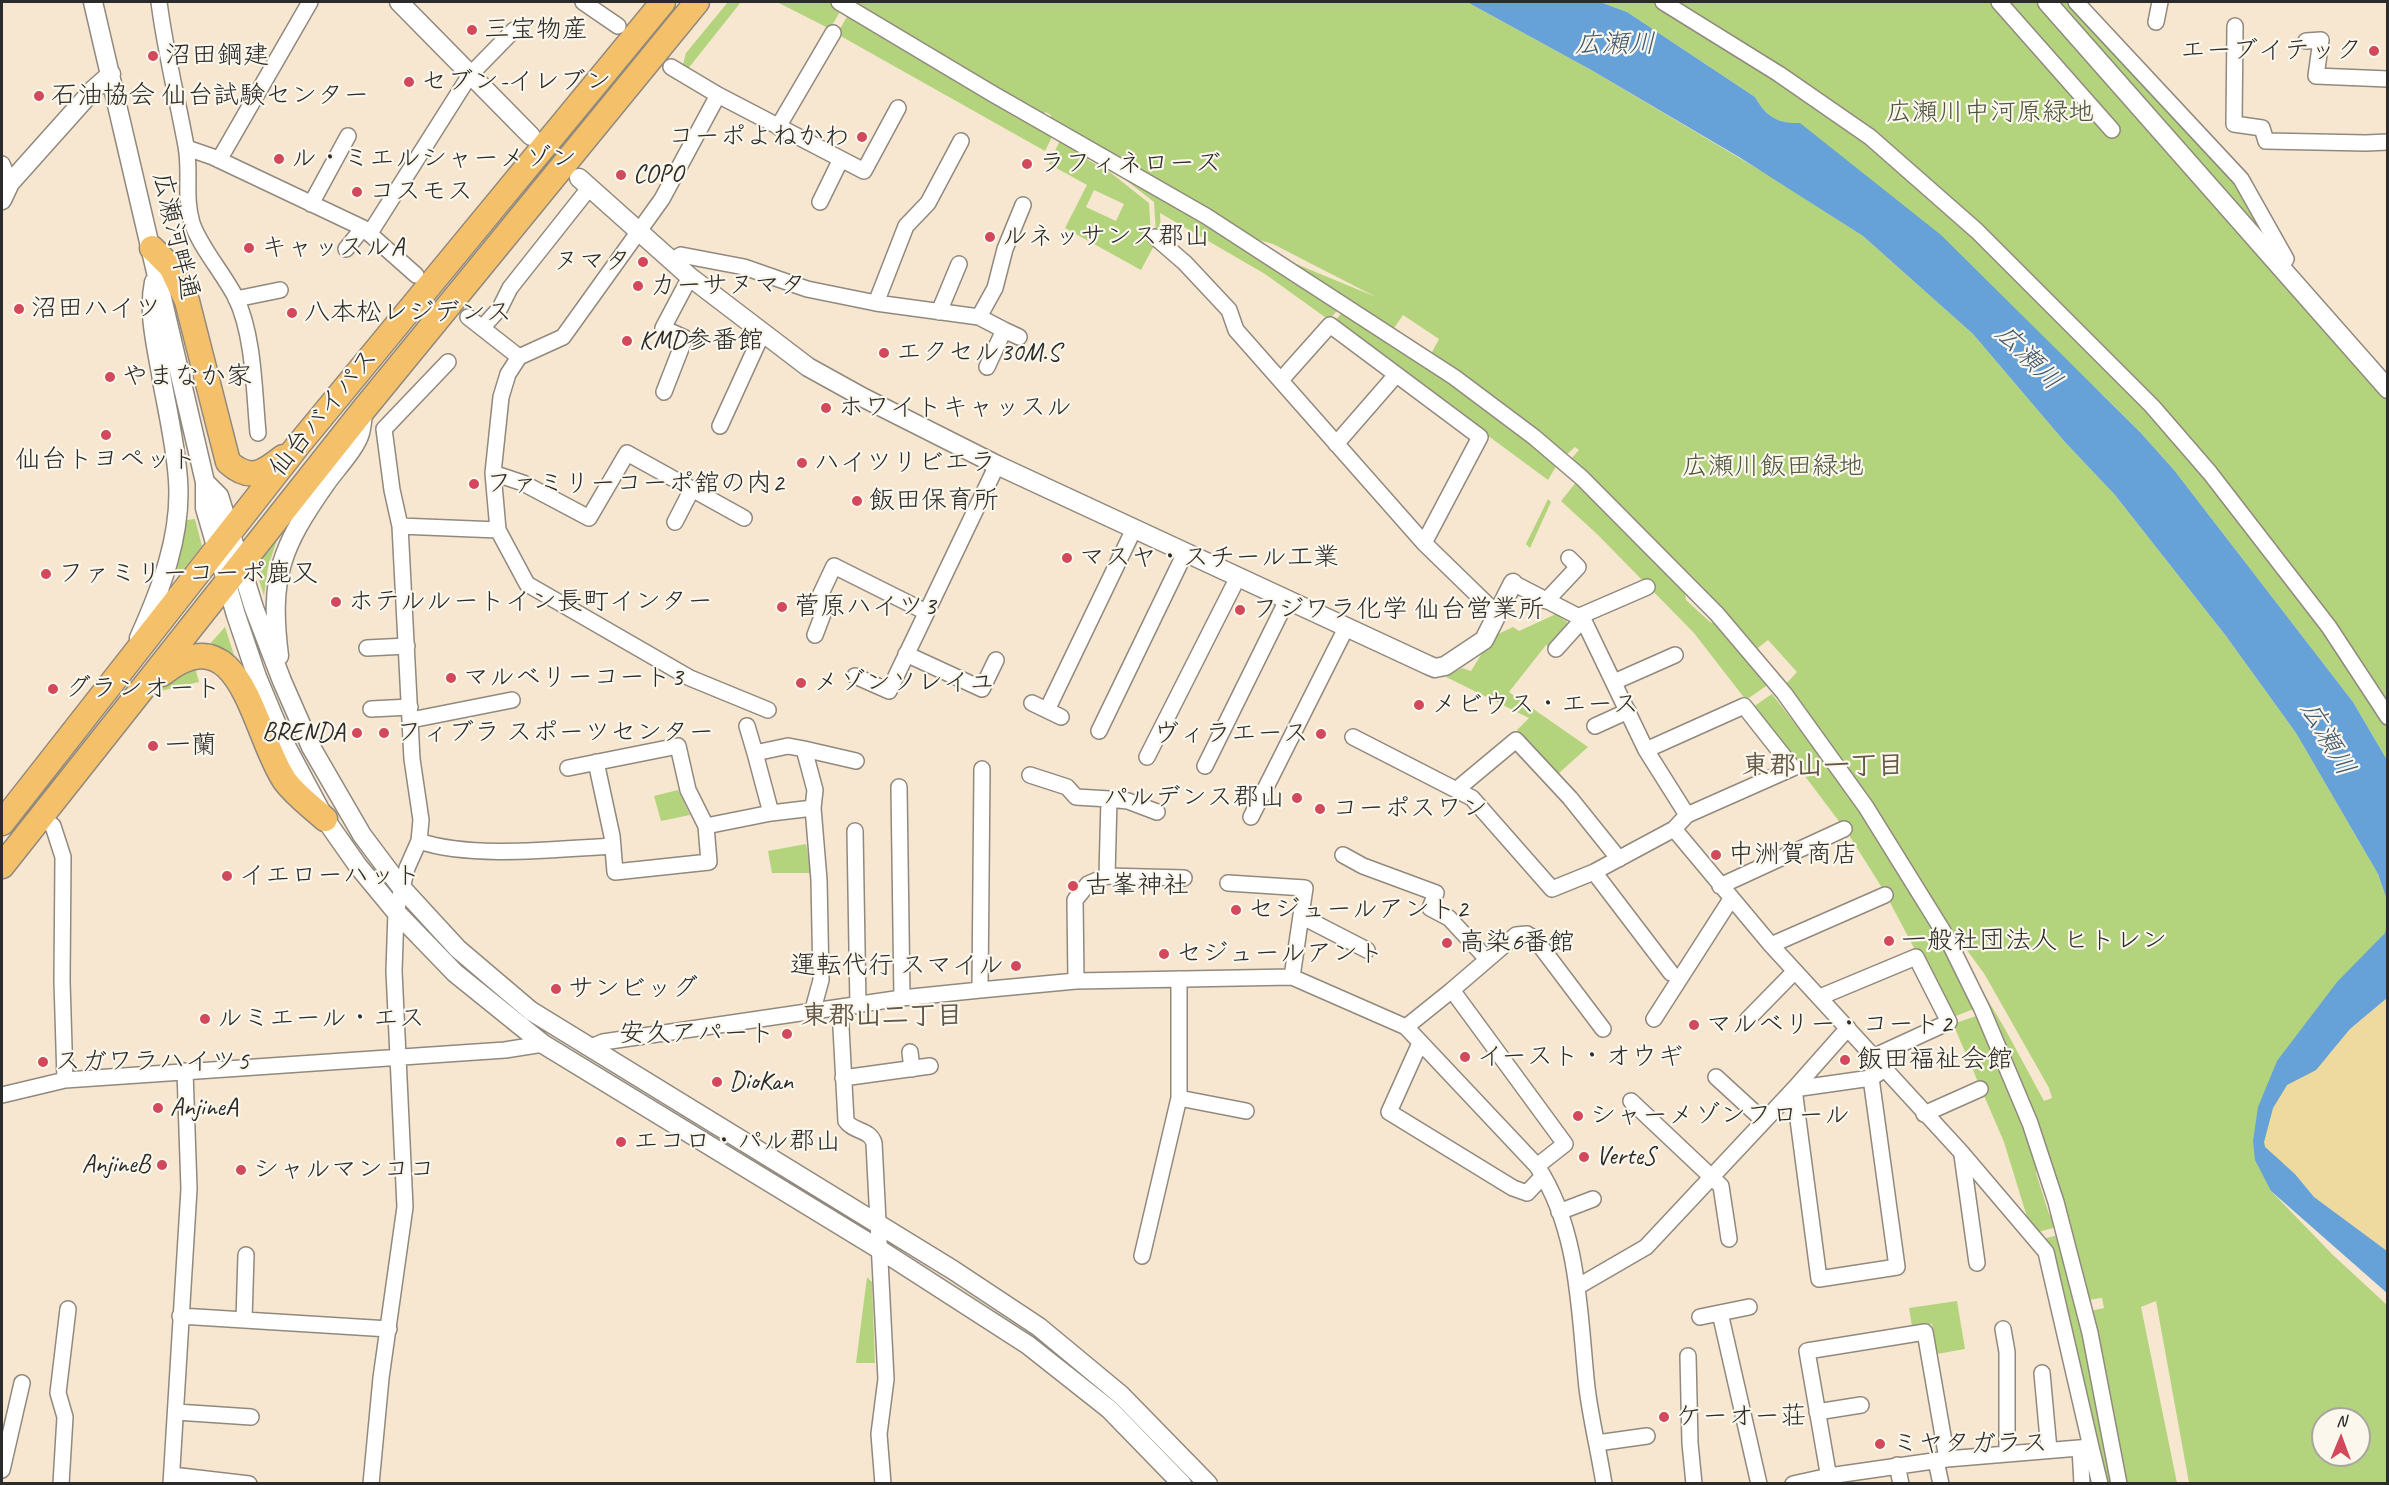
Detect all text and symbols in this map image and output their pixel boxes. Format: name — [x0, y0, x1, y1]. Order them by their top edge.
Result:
place label: 三宝物産 — [484, 14, 588, 46]
marker: 三宝物産 — [465, 23, 479, 37]
water label: 広瀬川 — [1575, 29, 1655, 61]
place label: エーブイテック — [2180, 35, 2362, 67]
place label: 沼田鋼建 — [165, 40, 269, 72]
marker: エーブイテック — [2367, 44, 2381, 58]
marker: 沼田鋼建 — [146, 49, 160, 63]
place label: セブン-イレブン — [421, 66, 611, 98]
marker: セブン-イレブン — [402, 75, 416, 89]
place label: 石油協会 仙台試験センター — [51, 80, 369, 112]
marker: 石油協会 仙台試験センター — [32, 89, 46, 103]
park label: 広瀬川中河原緑地 — [1886, 97, 2094, 129]
place label: コーポよねかわ — [668, 121, 850, 153]
marker: コーポよねかわ — [855, 130, 869, 144]
place label: ル・ミエルシャーメゾン — [291, 143, 577, 175]
place label: ラフィネローズ — [1039, 148, 1221, 180]
marker: ル・ミエルシャーメゾン — [272, 152, 286, 166]
marker: ラフィネローズ — [1020, 157, 1034, 171]
place label: COPO — [633, 159, 683, 191]
marker: COPO — [614, 168, 628, 182]
street label: 広瀬河畔通 — [145, 169, 205, 303]
place label: コスモス — [369, 176, 473, 208]
marker: コスモス — [350, 185, 364, 199]
place label: ルネッサンス郡山 — [1002, 221, 1210, 253]
marker: ルネッサンス郡山 — [983, 230, 997, 244]
place label: キャッスルA — [261, 232, 404, 264]
marker: キャッスルA — [242, 241, 256, 255]
place label: ヌマタ — [553, 246, 631, 278]
marker: ヌマタ — [636, 255, 650, 269]
place label: カーサヌマタ — [650, 270, 806, 302]
marker: カーサヌマタ — [631, 279, 645, 293]
place label: 沼田ハイツ — [31, 293, 161, 325]
place label: 八本松レジデンス — [304, 297, 512, 329]
marker: 沼田ハイツ — [12, 302, 26, 316]
marker: 八本松レジデンス — [285, 306, 299, 320]
water label: 広瀬川 — [1988, 318, 2068, 398]
place label: KMD参番館 — [639, 325, 764, 357]
marker: KMD参番館 — [620, 334, 634, 348]
place label: エクセル30M.S — [896, 337, 1060, 369]
street label: 仙台バイパス — [263, 343, 385, 483]
marker: エクセル30M.S — [877, 346, 891, 360]
place label: やまなか家 — [122, 361, 252, 393]
marker: やまなか家 — [103, 370, 117, 384]
place label: ホワイトキャッスル — [838, 392, 1072, 424]
marker: ホワイトキャッスル — [819, 401, 833, 415]
marker: 仙台トヨペット — [99, 428, 113, 442]
place label: 仙台トヨペット — [15, 444, 197, 476]
place label: ハイツリビエラ — [814, 447, 996, 479]
park label: 広瀬川飯田緑地 — [1682, 451, 1864, 483]
marker: ハイツリビエラ — [795, 456, 809, 470]
place label: ファミリーコーポ舘の内2 — [486, 468, 784, 500]
marker: ファミリーコーポ舘の内2 — [467, 477, 481, 491]
place label: 飯田保育所 — [869, 485, 999, 517]
marker: 飯田保育所 — [850, 494, 864, 508]
place label: マスヤ・スチール工業 — [1079, 542, 1339, 574]
marker: マスヤ・スチール工業 — [1060, 551, 1074, 565]
place label: ファミリーコーポ鹿又 — [58, 558, 318, 590]
marker: ファミリーコーポ鹿又 — [39, 567, 53, 581]
place label: ホテルルートイン長町インター — [348, 586, 713, 618]
place label: 菅原ハイツ3 — [794, 591, 936, 623]
place label: フジワラ化学 仙台営業所 — [1252, 594, 1544, 626]
marker: ホテルルートイン長町インター — [329, 595, 343, 609]
marker: 菅原ハイツ3 — [775, 600, 789, 614]
marker: フジワラ化学 仙台営業所 — [1233, 603, 1247, 617]
place label: マルベリーコート3 — [463, 662, 683, 694]
place label: メゾンソレイユ — [813, 667, 995, 699]
marker: マルベリーコート3 — [444, 671, 458, 685]
place label: グランオート — [65, 673, 221, 705]
marker: メゾンソレイユ — [794, 676, 808, 690]
marker: グランオート — [46, 682, 60, 696]
place label: メビウス・エース — [1431, 689, 1639, 721]
water label: 広瀬川 — [2293, 696, 2361, 782]
marker: メビウス・エース — [1412, 698, 1426, 712]
place label: BRENDA — [262, 717, 345, 749]
place label: フィブラ スポーツセンター — [396, 717, 714, 749]
place label: ヴィラエース — [1153, 718, 1309, 750]
marker: BRENDA — [350, 726, 364, 740]
marker: フィブラ スポーツセンター — [377, 726, 391, 740]
marker: ヴィラエース — [1314, 727, 1328, 741]
place label: 一蘭 — [165, 730, 217, 762]
marker: 一蘭 — [146, 739, 160, 753]
district label: 東郡山一丁目 — [1742, 751, 1904, 783]
place label: パルデンス郡山 — [1103, 782, 1285, 814]
marker: パルデンス郡山 — [1290, 791, 1304, 805]
place label: コーポスワン — [1332, 793, 1488, 825]
marker: コーポスワン — [1313, 802, 1327, 816]
place label: 中洲賀商店 — [1728, 839, 1858, 871]
marker: 中洲賀商店 — [1709, 848, 1723, 862]
place label: イエローハット — [239, 860, 421, 892]
marker: イエローハット — [220, 869, 234, 883]
place label: 古峯神社 — [1085, 870, 1189, 902]
marker: 古峯神社 — [1066, 879, 1080, 893]
place label: セジュールアント2 — [1248, 894, 1468, 926]
marker: セジュールアント2 — [1229, 903, 1243, 917]
place label: 一般社団法人 ヒトレン — [1901, 925, 2167, 957]
place label: 高染6番館 — [1459, 927, 1575, 959]
marker: 一般社団法人 ヒトレン — [1882, 934, 1896, 948]
marker: 高染6番館 — [1440, 936, 1454, 950]
place label: セジュールアント — [1176, 938, 1384, 970]
marker: セジュールアント — [1157, 947, 1171, 961]
place label: 運転代行 スマイル — [790, 950, 1004, 982]
marker: 運転代行 スマイル — [1009, 959, 1023, 973]
place label: サンビッグ — [568, 973, 698, 1005]
marker: サンビッグ — [549, 982, 563, 996]
district label: 東郡山二丁目 — [801, 1001, 963, 1033]
place label: ルミエール・エス — [217, 1003, 425, 1035]
place label: マルベリー・コート2 — [1706, 1009, 1952, 1041]
marker: ルミエール・エス — [198, 1012, 212, 1026]
place label: 安久アパート — [619, 1018, 775, 1050]
marker: マルベリー・コート2 — [1687, 1018, 1701, 1032]
marker: 安久アパート — [780, 1027, 794, 1041]
place label: イースト・オウギ — [1477, 1041, 1683, 1073]
place label: 飯田福祉会館 — [1857, 1044, 2013, 1076]
place label: スガワラハイツ5 — [55, 1046, 249, 1078]
marker: イースト・オウギ — [1458, 1050, 1472, 1064]
marker: 飯田福祉会館 — [1838, 1053, 1852, 1067]
marker: スガワラハイツ5 — [36, 1055, 50, 1069]
place label: DioKan — [729, 1066, 793, 1098]
marker: DioKan — [710, 1075, 724, 1089]
place label: AnjineA — [170, 1092, 238, 1124]
place label: シャーメゾンフロール — [1590, 1100, 1850, 1132]
marker: AnjineA — [151, 1101, 165, 1115]
marker: シャーメゾンフロール — [1571, 1109, 1585, 1123]
place label: エコロ・パル郡山 — [633, 1126, 841, 1158]
marker: エコロ・パル郡山 — [614, 1135, 628, 1149]
place label: VerteS — [1596, 1141, 1655, 1173]
place label: AnjineB — [82, 1149, 150, 1181]
marker: VerteS — [1577, 1150, 1591, 1164]
place label: シャルマンココ — [253, 1154, 435, 1186]
marker: AnjineB — [155, 1158, 169, 1172]
marker: シャルマンココ — [234, 1163, 248, 1177]
place label: ケーオー荘 — [1676, 1401, 1806, 1433]
north arrow — [2311, 1407, 2371, 1467]
marker: ケーオー荘 — [1657, 1410, 1671, 1424]
text: N — [2336, 1411, 2346, 1431]
place label: ミヤタガラス — [1892, 1428, 2048, 1460]
marker: ミヤタガラス — [1873, 1437, 1887, 1451]

